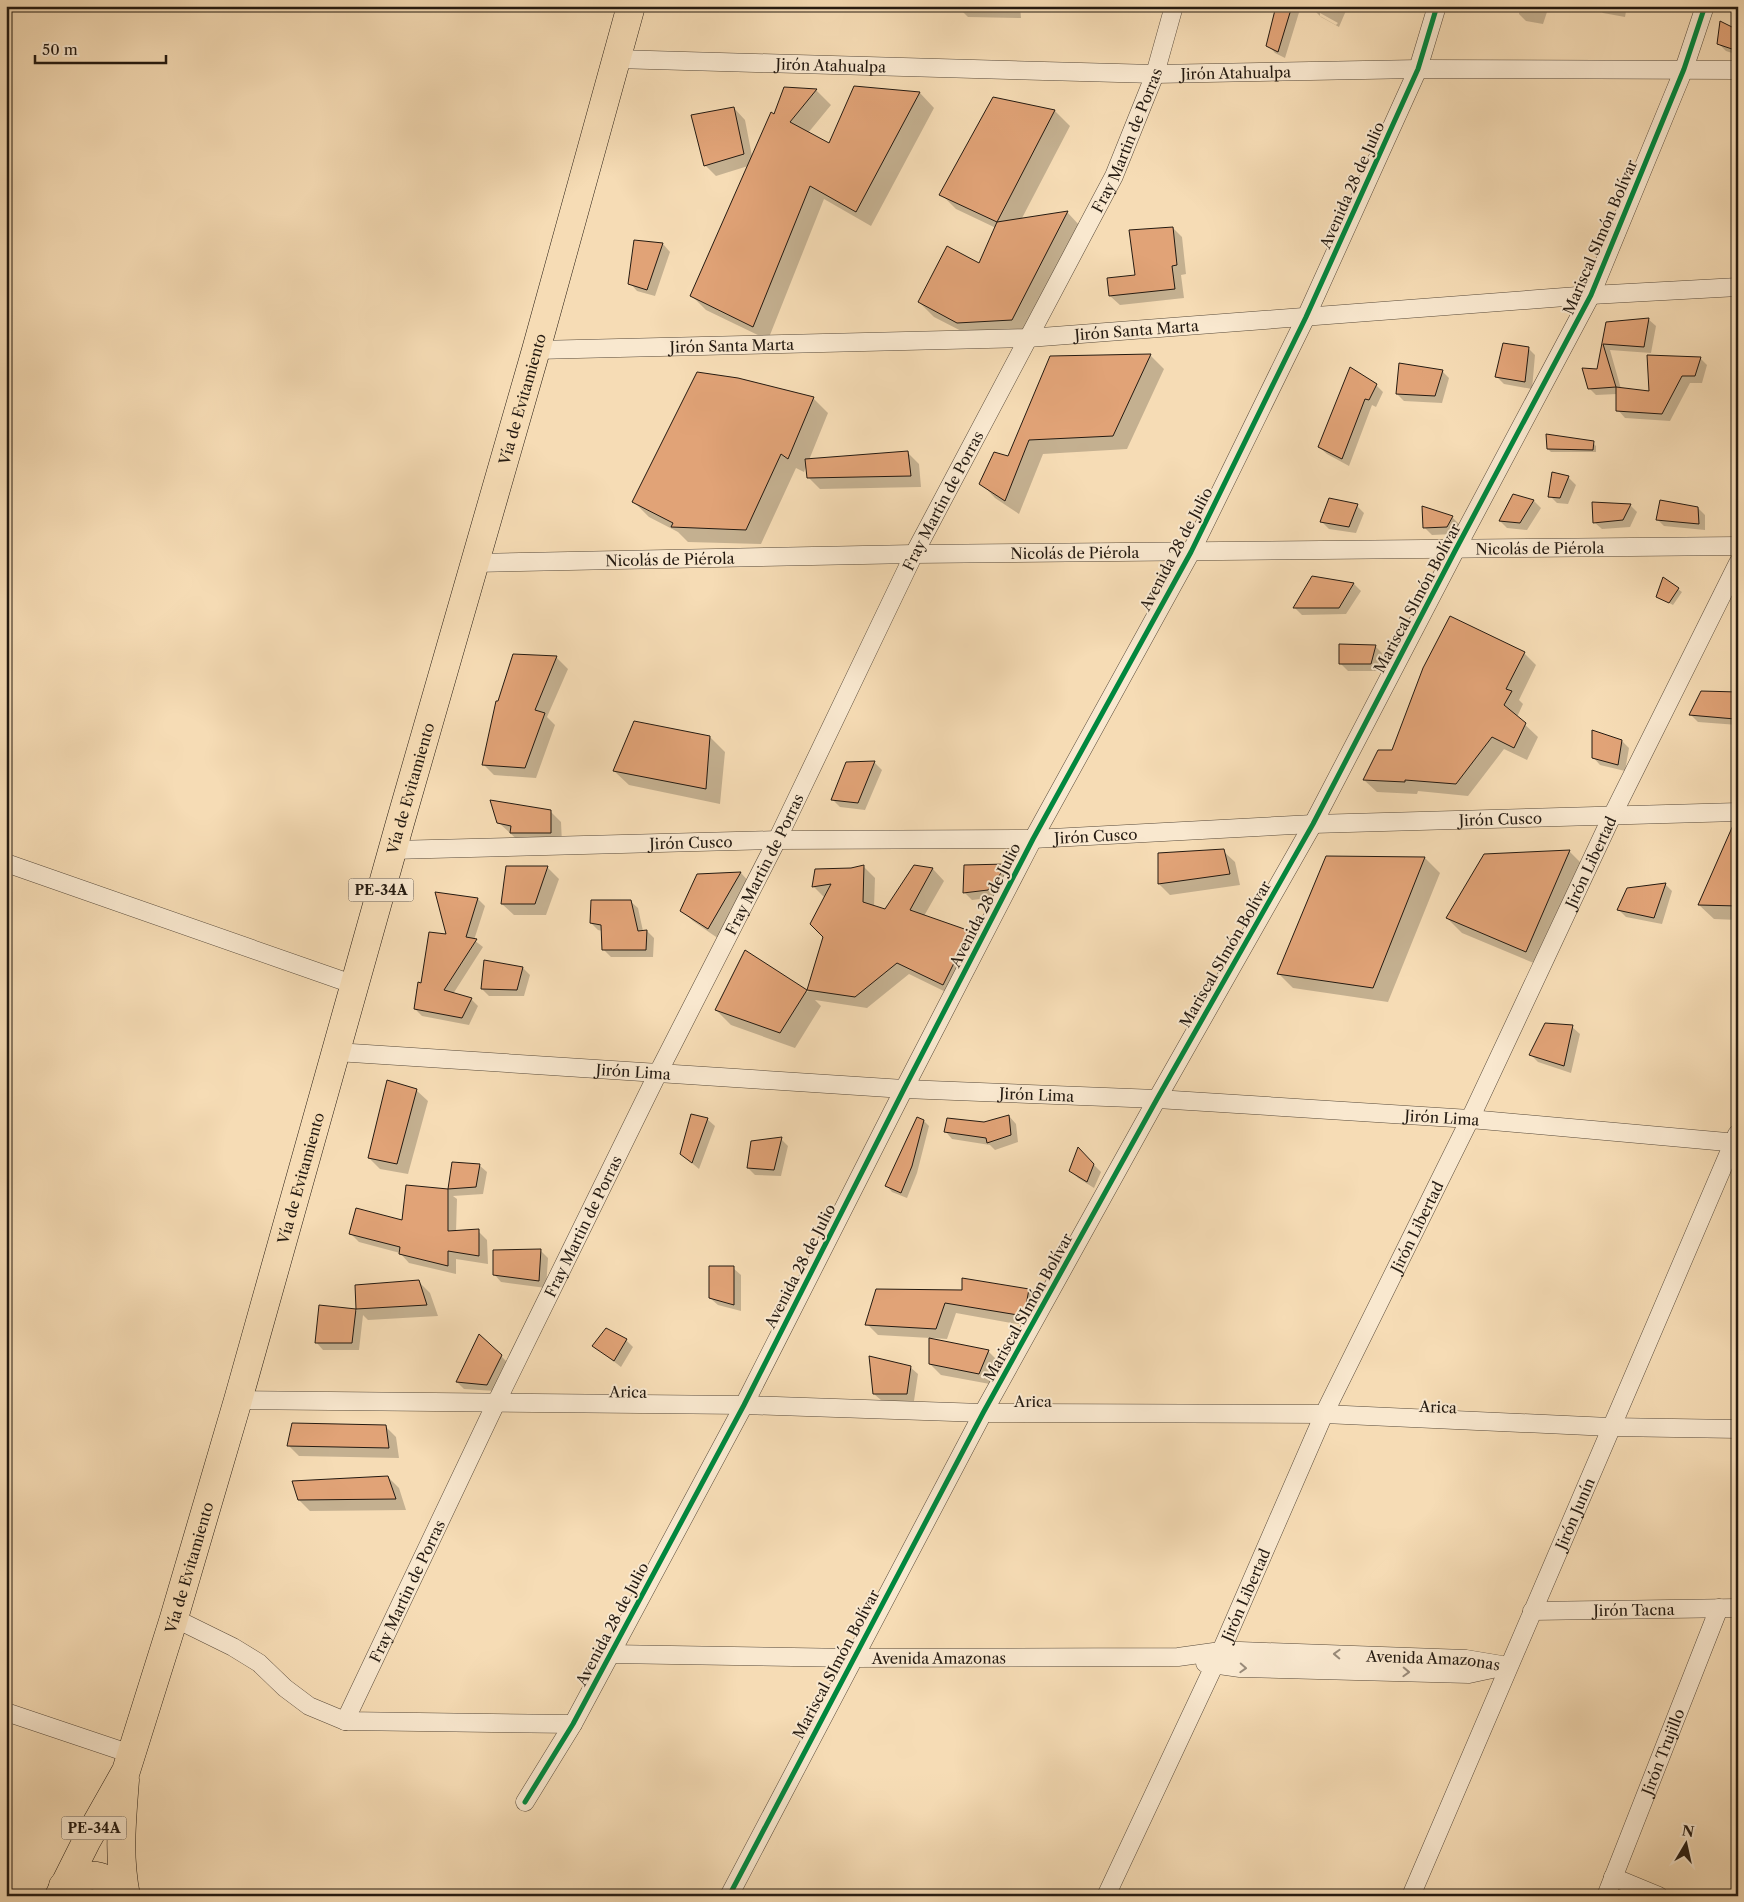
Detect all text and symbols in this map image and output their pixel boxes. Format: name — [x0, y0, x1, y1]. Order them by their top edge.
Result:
scale bar — [35, 32, 166, 64]
text: 50 m — [42, 40, 78, 59]
street label: Jirón Atahualpa — [773, 54, 886, 76]
street label: Jirón Atahualpa — [1178, 62, 1291, 83]
street label: Fray Martin de Porras — [1087, 66, 1166, 216]
street label: Avenida 28 de Julio — [1315, 119, 1388, 252]
street label: Mariscal SImón Bolívar — [1559, 156, 1641, 317]
street label: Jirón Santa Marta — [1072, 315, 1199, 344]
street label: Vía de Evitamiento — [494, 331, 550, 468]
street label: Jirón Santa Marta — [668, 334, 794, 356]
street label: Fray Martin de Porras — [898, 427, 987, 573]
street label: Avenida 28 de Julio — [1135, 484, 1216, 615]
street label: Mariscal SImón Bolívar — [1370, 520, 1465, 676]
street label: Nicolás de Piérola — [1475, 538, 1605, 558]
street label: Nicolás de Piérola — [1010, 542, 1140, 563]
street label: Nicolás de Piérola — [605, 548, 735, 570]
street label: Vía de Evitamiento — [382, 720, 438, 857]
street label: Fray Martin de Porras — [721, 790, 807, 938]
street label: Jirón Cusco — [1457, 808, 1542, 829]
street label: Jirón Libertad — [1560, 813, 1620, 913]
street label: Jirón Cusco — [1052, 824, 1138, 847]
street label: Jirón Cusco — [647, 832, 733, 853]
street label: Avenida 28 de Julio — [945, 840, 1025, 971]
street label: Mariscal SImón Bolívar — [1175, 877, 1275, 1031]
road number: PE-34A — [348, 878, 414, 902]
street label: Jirón Lima — [593, 1059, 671, 1083]
street label: Jirón Lima — [997, 1083, 1075, 1105]
street label: Jirón Lima — [1402, 1105, 1480, 1129]
street label: Vía de Evitamiento — [273, 1110, 328, 1247]
street label: Fray Martin de Porras — [540, 1152, 626, 1300]
street label: Jirón Libertad — [1385, 1178, 1447, 1277]
street label: Avenida 28 de Julio — [760, 1201, 840, 1332]
street label: Mariscal SImón Bolívar — [979, 1229, 1077, 1384]
street label: Arica — [608, 1382, 647, 1402]
street label: Arica — [1013, 1392, 1052, 1411]
street label: Arica — [1418, 1397, 1457, 1417]
street label: Jirón Junín — [1550, 1474, 1599, 1554]
street label: Vía de Evitamiento — [160, 1500, 217, 1636]
street label: Fray Martin de Porras — [365, 1517, 449, 1665]
street label: Jirón Libertad — [1216, 1545, 1274, 1646]
street label: Avenida 28 de Julio — [571, 1559, 652, 1690]
street label: Mariscal SImón Bolívar — [789, 1586, 884, 1742]
street label: Jirón Tacna — [1591, 1599, 1675, 1620]
street label: Avenida Amazonas — [1365, 1646, 1502, 1674]
street label: Avenida Amazonas — [871, 1648, 1006, 1667]
one-way arrow — [1333, 1649, 1341, 1660]
one-way arrow — [1239, 1662, 1247, 1673]
one-way arrow — [1402, 1667, 1410, 1678]
street label: Jirón Trujillo — [1636, 1706, 1688, 1799]
road number: PE-34A — [62, 1816, 126, 1840]
north arrow — [1662, 1820, 1712, 1870]
text: N — [1681, 1821, 1695, 1841]

